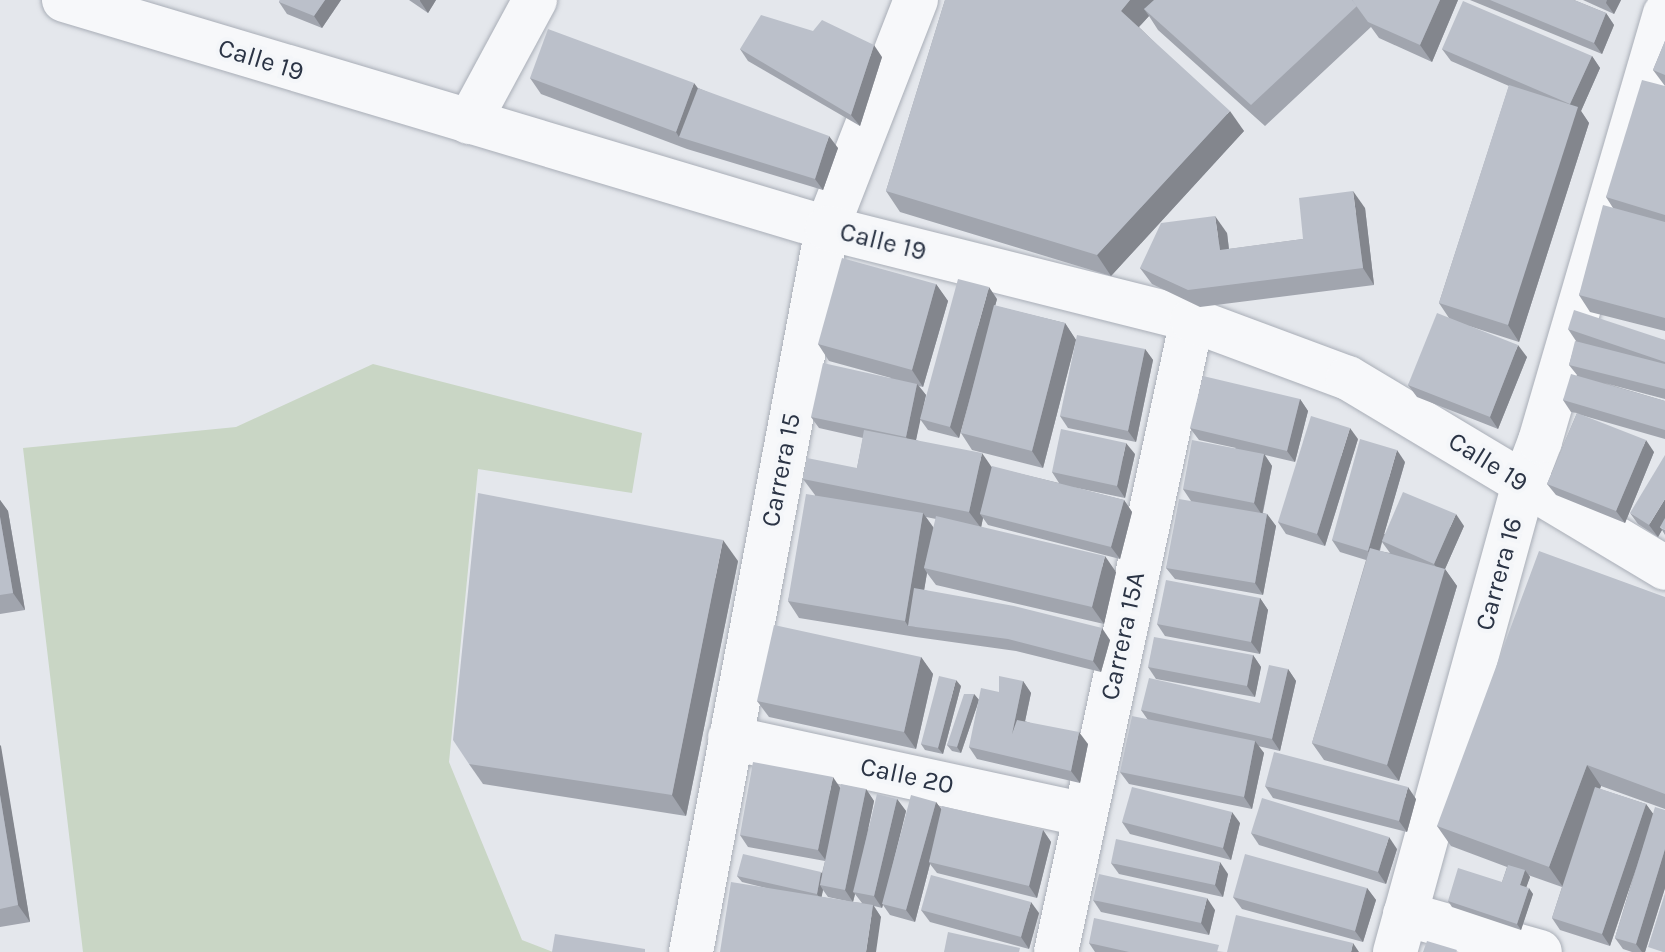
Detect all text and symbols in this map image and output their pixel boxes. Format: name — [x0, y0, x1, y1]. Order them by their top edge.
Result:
street label: Calle 19 — [214, 32, 308, 88]
street label: Calle 19 — [837, 216, 929, 268]
street label: Carrera 15 — [755, 410, 807, 530]
street label: Calle 19 — [1442, 425, 1534, 499]
street label: Carrera 16 — [1469, 514, 1529, 634]
street label: Carrera 15A — [1094, 569, 1152, 703]
street label: Calle 20 — [857, 751, 957, 801]

